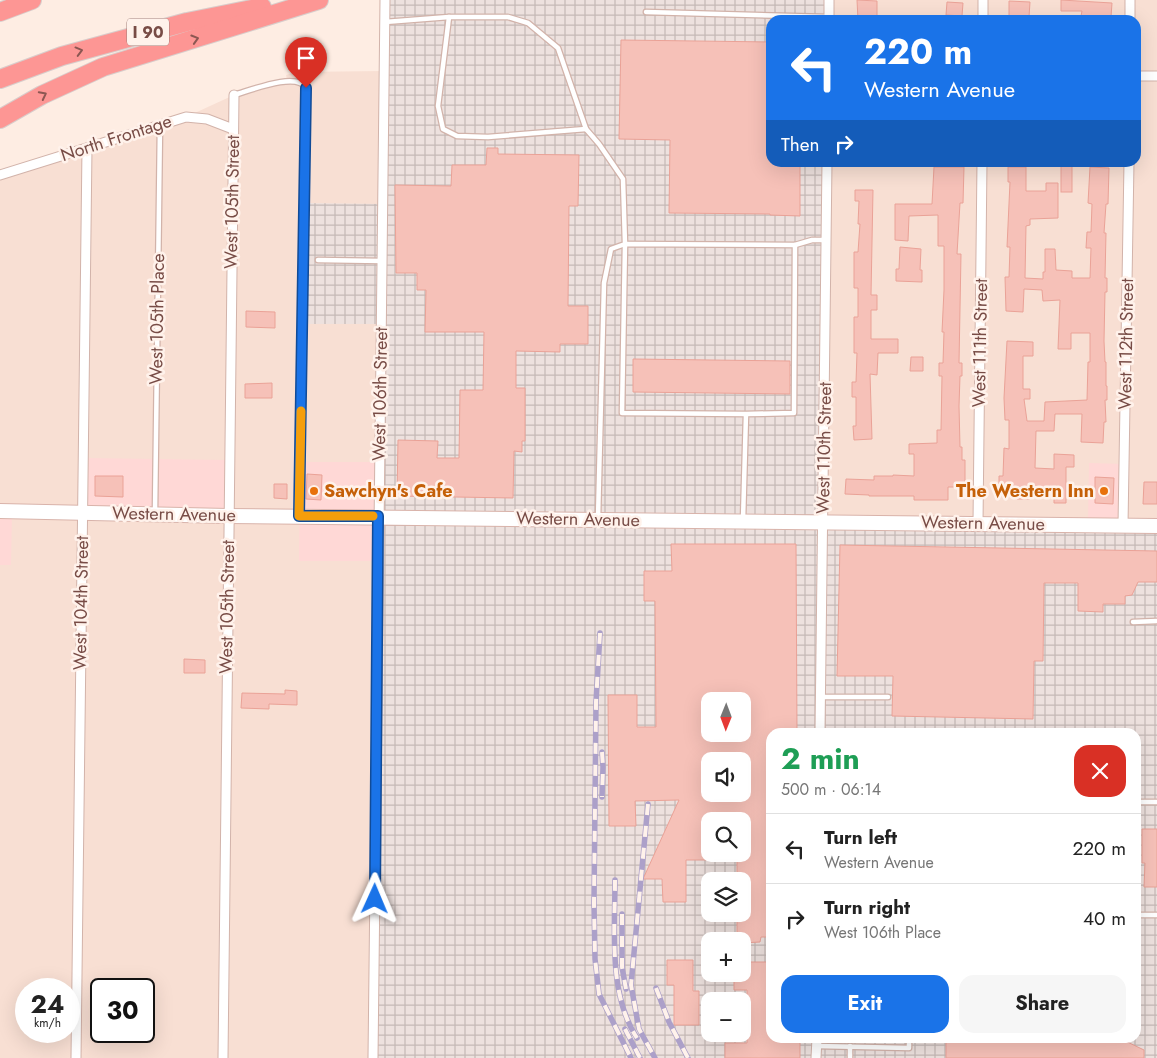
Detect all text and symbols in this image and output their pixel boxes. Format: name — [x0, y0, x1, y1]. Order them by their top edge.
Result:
road number: I 90 — [127, 18, 169, 46]
text: 220 m — [864, 27, 972, 77]
one-way arrow — [190, 34, 198, 44]
icon: left — [781, 35, 846, 100]
pin — [285, 37, 327, 88]
icon: arrive — [292, 44, 320, 72]
one-way arrow — [74, 47, 82, 57]
text: Western Avenue — [864, 73, 1015, 105]
one-way arrow — [37, 91, 46, 101]
street label: North Frontage — [57, 108, 175, 168]
icon: right — [830, 130, 858, 158]
text: Then — [781, 131, 820, 158]
street label: West 105th Street — [218, 134, 246, 269]
street label: West 105th Place — [143, 253, 171, 385]
street label: West 111th Street — [966, 278, 994, 408]
street label: West 112th Street — [1112, 278, 1140, 410]
street label: West 106th Street — [366, 326, 394, 461]
street label: West 110th Street — [810, 381, 838, 514]
place label: Sawchyn's Cafe — [324, 478, 453, 504]
place label: The Western Inn — [956, 478, 1094, 504]
marker: Sawchyn's Cafe — [308, 485, 320, 497]
marker: The Western Inn — [1098, 485, 1110, 497]
street label: Western Avenue — [112, 500, 236, 528]
street label: Western Avenue — [516, 505, 640, 533]
street label: Western Avenue — [921, 509, 1045, 537]
street label: West 104th Street — [67, 535, 95, 670]
street label: West 105th Street — [213, 539, 241, 674]
north arrow — [701, 692, 751, 742]
map controls — [701, 692, 751, 1042]
text: 2 min — [781, 737, 860, 780]
button: close — [1074, 745, 1126, 797]
button: sound — [701, 752, 751, 802]
text: 500 m · 06:14 — [781, 778, 881, 801]
button: search — [701, 812, 751, 862]
text: Turn left — [824, 824, 897, 851]
icon: left — [781, 835, 809, 863]
text: 220 m — [1072, 835, 1126, 862]
text: Western Avenue — [824, 851, 934, 874]
position arrow — [348, 872, 400, 924]
button: layers — [701, 872, 751, 922]
text: Turn right — [824, 894, 910, 921]
icon: right — [781, 905, 809, 933]
text: 40 m — [1083, 905, 1126, 932]
text: West 106th Place — [824, 921, 941, 944]
button: + — [701, 932, 751, 982]
button: Exit — [781, 975, 949, 1033]
button: Share — [959, 975, 1126, 1033]
speed limit sign: 30 — [90, 978, 155, 1043]
text: 24 — [31, 986, 64, 1022]
button: − — [701, 992, 751, 1042]
text: km/h — [34, 1014, 61, 1032]

